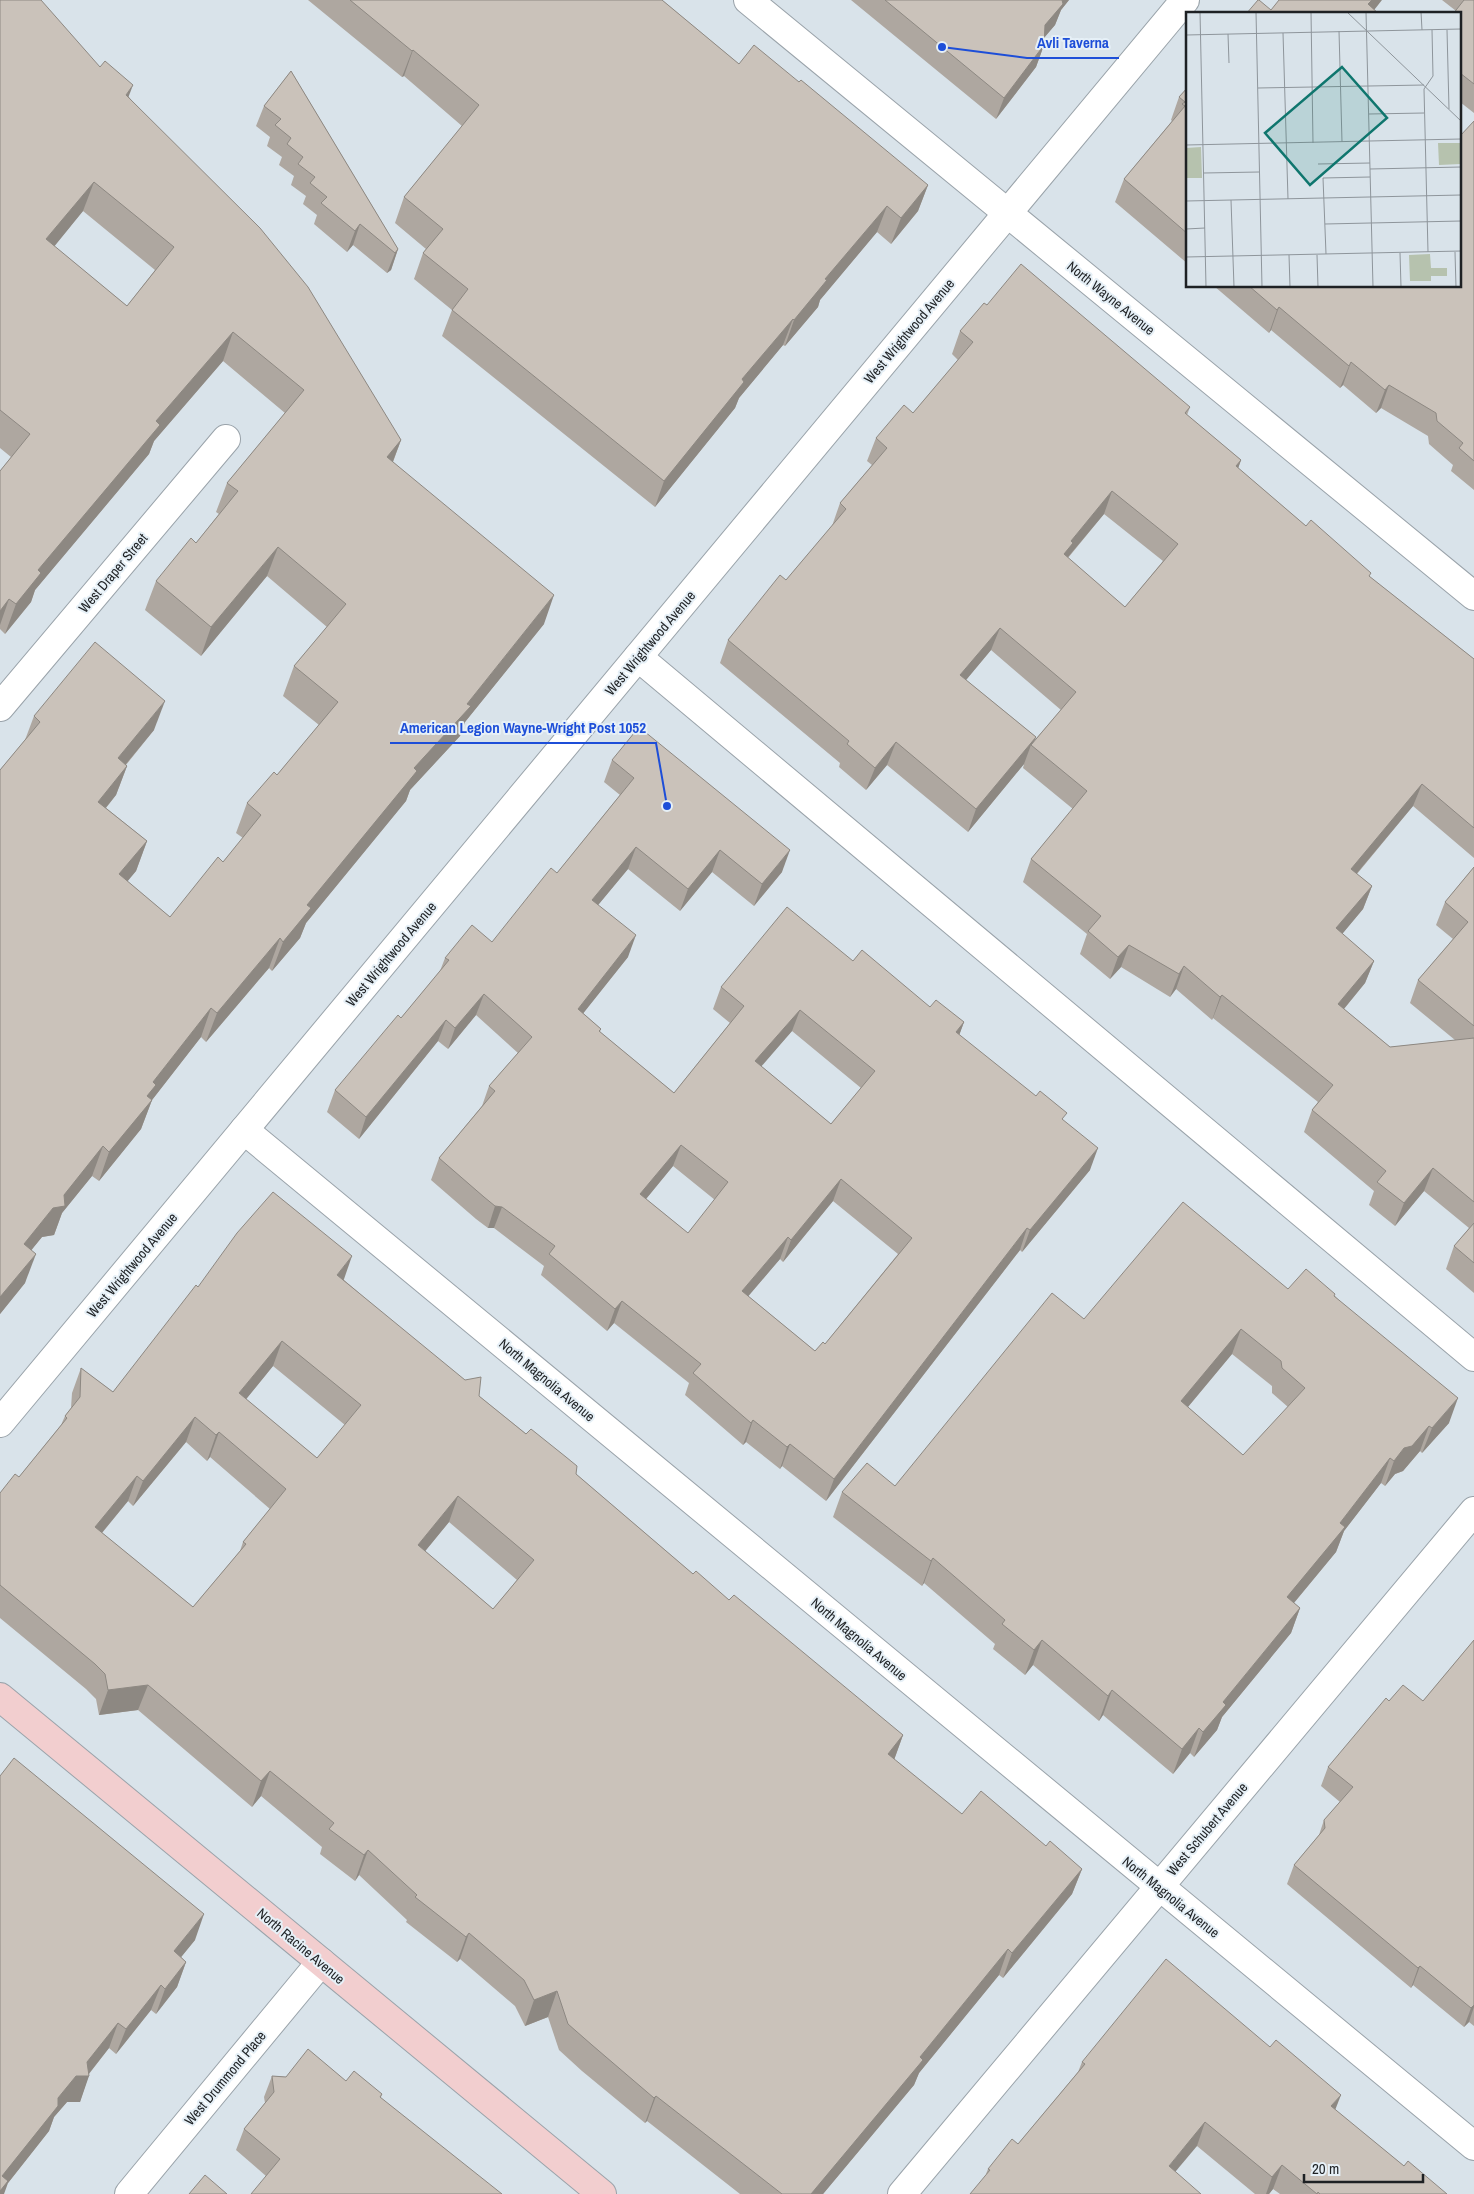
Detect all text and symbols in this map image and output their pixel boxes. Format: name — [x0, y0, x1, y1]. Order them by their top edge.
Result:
inset map — [1186, 12, 1462, 288]
callout: Avli Taverna — [1027, 28, 1119, 58]
text: Avli Taverna — [1037, 32, 1109, 53]
street label: North Wayne Avenue — [1063, 257, 1159, 339]
street label: West Wrightwood Avenue — [860, 275, 958, 387]
street label: West Draper Street — [75, 530, 151, 616]
street label: West Wrightwood Avenue — [601, 587, 699, 699]
callout: American Legion Wayne-Wright Post 1052 — [390, 713, 656, 743]
text: American Legion Wayne-Wright Post 1052 — [400, 717, 646, 738]
street label: West Wrightwood Avenue — [342, 898, 440, 1010]
street label: West Wrightwood Avenue — [83, 1209, 181, 1321]
street label: North Magnolia Avenue — [495, 1335, 599, 1425]
street label: North Magnolia Avenue — [807, 1594, 911, 1684]
street label: West Schubert Avenue — [1163, 1779, 1251, 1879]
street label: North Magnolia Avenue — [1119, 1852, 1223, 1942]
street label: North Racine Avenue — [253, 1904, 349, 1988]
street label: West Drummond Place — [180, 2027, 270, 2129]
scale bar — [1304, 2152, 1423, 2184]
text: 20 m — [1312, 2158, 1339, 2179]

